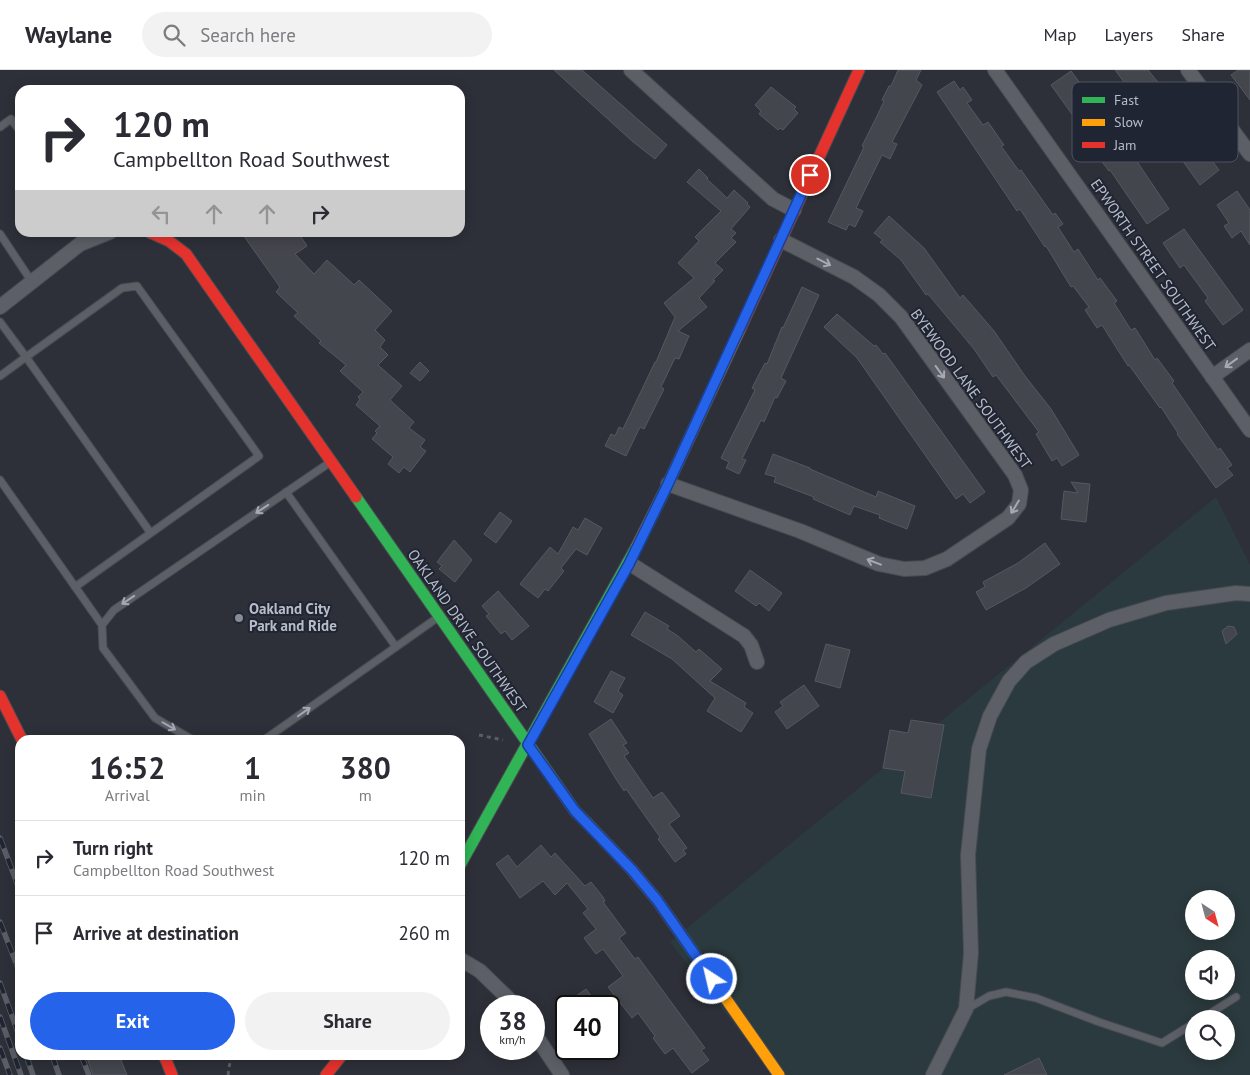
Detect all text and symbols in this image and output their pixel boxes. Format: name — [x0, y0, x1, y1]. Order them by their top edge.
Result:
search box — [142, 12, 492, 57]
text: Waylane — [25, 19, 112, 50]
icon: search — [160, 21, 188, 49]
text: Search here — [200, 23, 296, 47]
text: Map — [1044, 23, 1076, 46]
text: Layers — [1104, 23, 1153, 46]
text: Share — [1181, 23, 1225, 46]
legend — [1072, 82, 1238, 162]
text: Fast — [1114, 91, 1139, 109]
text: 120 m — [113, 101, 210, 147]
icon: right — [30, 105, 95, 170]
text: Slow — [1114, 113, 1144, 131]
text: Jam — [1113, 136, 1136, 154]
text: Campbellton Road Southwest — [113, 145, 390, 173]
pin — [789, 154, 831, 196]
icon: arrive — [796, 161, 824, 189]
street label: EPWORTH STREET SOUTHWEST — [1087, 175, 1220, 355]
icon: left — [147, 200, 175, 228]
icon: ahead — [200, 200, 228, 228]
icon: ahead — [253, 200, 281, 228]
icon: right — [306, 200, 334, 228]
one-way arrow — [816, 258, 831, 267]
street label: BYEWOOD LANE SOUTHWEST — [907, 305, 1036, 473]
one-way arrow — [1224, 358, 1238, 368]
one-way arrow — [935, 364, 945, 378]
one-way arrow — [1010, 499, 1020, 514]
one-way arrow — [255, 504, 269, 514]
street label: OAKLAND DRIVE SOUTHWEST — [404, 545, 532, 717]
one-way arrow — [867, 557, 882, 566]
one-way arrow — [121, 595, 135, 605]
place label: Oakland City Park and Ride — [249, 599, 337, 635]
marker: Oakland City Park and Ride — [233, 612, 245, 624]
one-way arrow — [296, 707, 310, 717]
one-way arrow — [161, 721, 176, 731]
text: 16:52 — [89, 748, 165, 787]
text: 1 — [244, 748, 261, 787]
text: 380 — [340, 748, 391, 787]
text: Arrival — [105, 785, 150, 805]
text: min — [240, 785, 266, 805]
text: m — [359, 785, 372, 805]
text: Turn right — [73, 836, 153, 860]
icon: right — [30, 844, 58, 872]
text: 120 m — [398, 846, 450, 870]
text: Campbellton Road Southwest — [73, 860, 274, 880]
north arrow — [1185, 890, 1235, 940]
map controls — [1185, 890, 1235, 1060]
icon: arrive — [30, 919, 58, 947]
text: Arrive at destination — [73, 921, 239, 945]
text: 260 m — [398, 921, 450, 945]
button: sound — [1185, 950, 1235, 1000]
position arrow — [685, 952, 737, 1004]
button: Exit — [30, 992, 235, 1050]
button: Share — [245, 992, 450, 1050]
speed limit sign: 40 — [555, 995, 620, 1060]
text: 38 — [498, 1005, 527, 1037]
button: search — [1185, 1010, 1235, 1060]
text: km/h — [499, 1032, 526, 1047]

